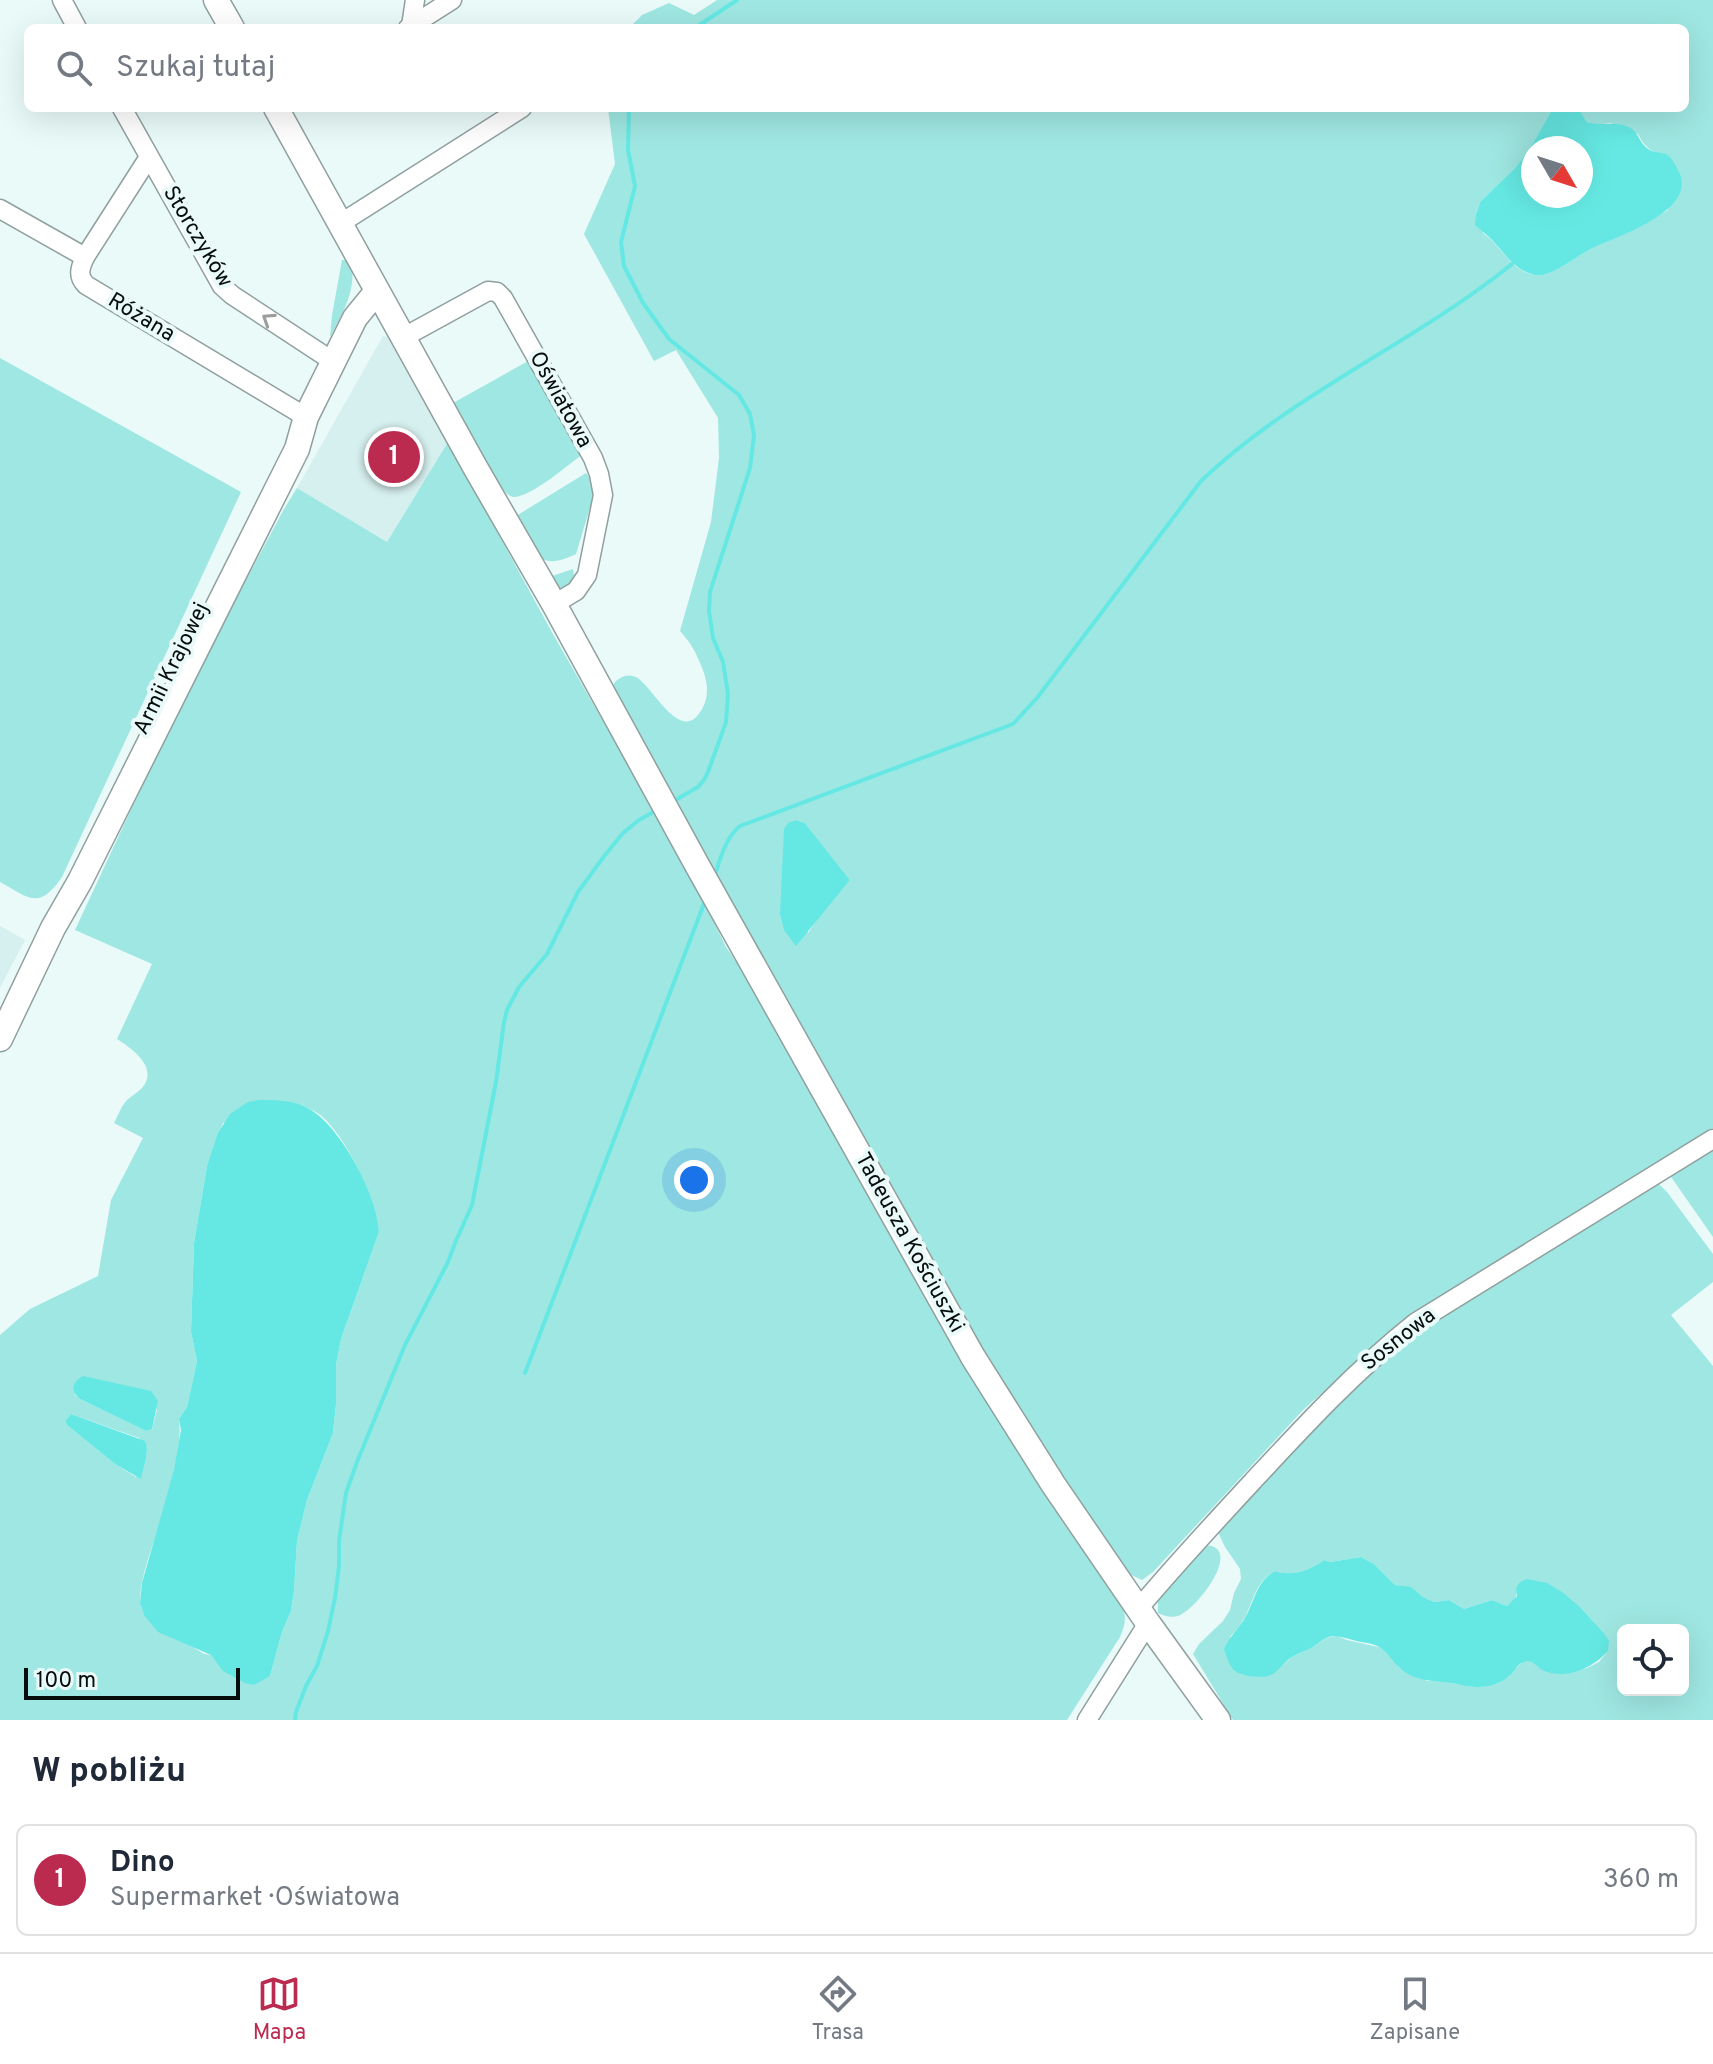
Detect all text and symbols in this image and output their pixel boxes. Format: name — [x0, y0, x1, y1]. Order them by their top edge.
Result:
search box — [24, 24, 1689, 112]
icon: search — [52, 46, 96, 90]
text: Szukaj tutaj — [116, 50, 275, 87]
north arrow — [1521, 136, 1593, 208]
street label: Storczyków — [156, 181, 238, 293]
street label: Różana — [103, 288, 179, 348]
one-way arrow — [263, 314, 277, 329]
street label: Oświatowa — [523, 347, 597, 453]
pin: 1 — [368, 427, 420, 487]
street label: Armii Krajowej — [128, 598, 216, 740]
street label: Tadeusza Kościuszki — [848, 1148, 970, 1338]
your location — [674, 1160, 714, 1200]
street label: Sosnowa — [1356, 1303, 1442, 1377]
map controls — [1617, 1624, 1689, 1696]
button: locate — [1617, 1624, 1689, 1696]
scale bar — [24, 1664, 240, 1700]
text: 100 m — [36, 1668, 96, 1695]
text: W pobliżu — [32, 1751, 186, 1794]
text: Dino — [110, 1845, 175, 1882]
text: 1 — [55, 1864, 65, 1897]
text: 360 m — [1603, 1864, 1679, 1897]
text: Supermarket · Oświatowa — [110, 1882, 400, 1915]
tab: Mapa — [253, 1972, 306, 2047]
tab: Trasa — [812, 1972, 864, 2047]
tab: Zapisane — [1369, 1972, 1460, 2047]

